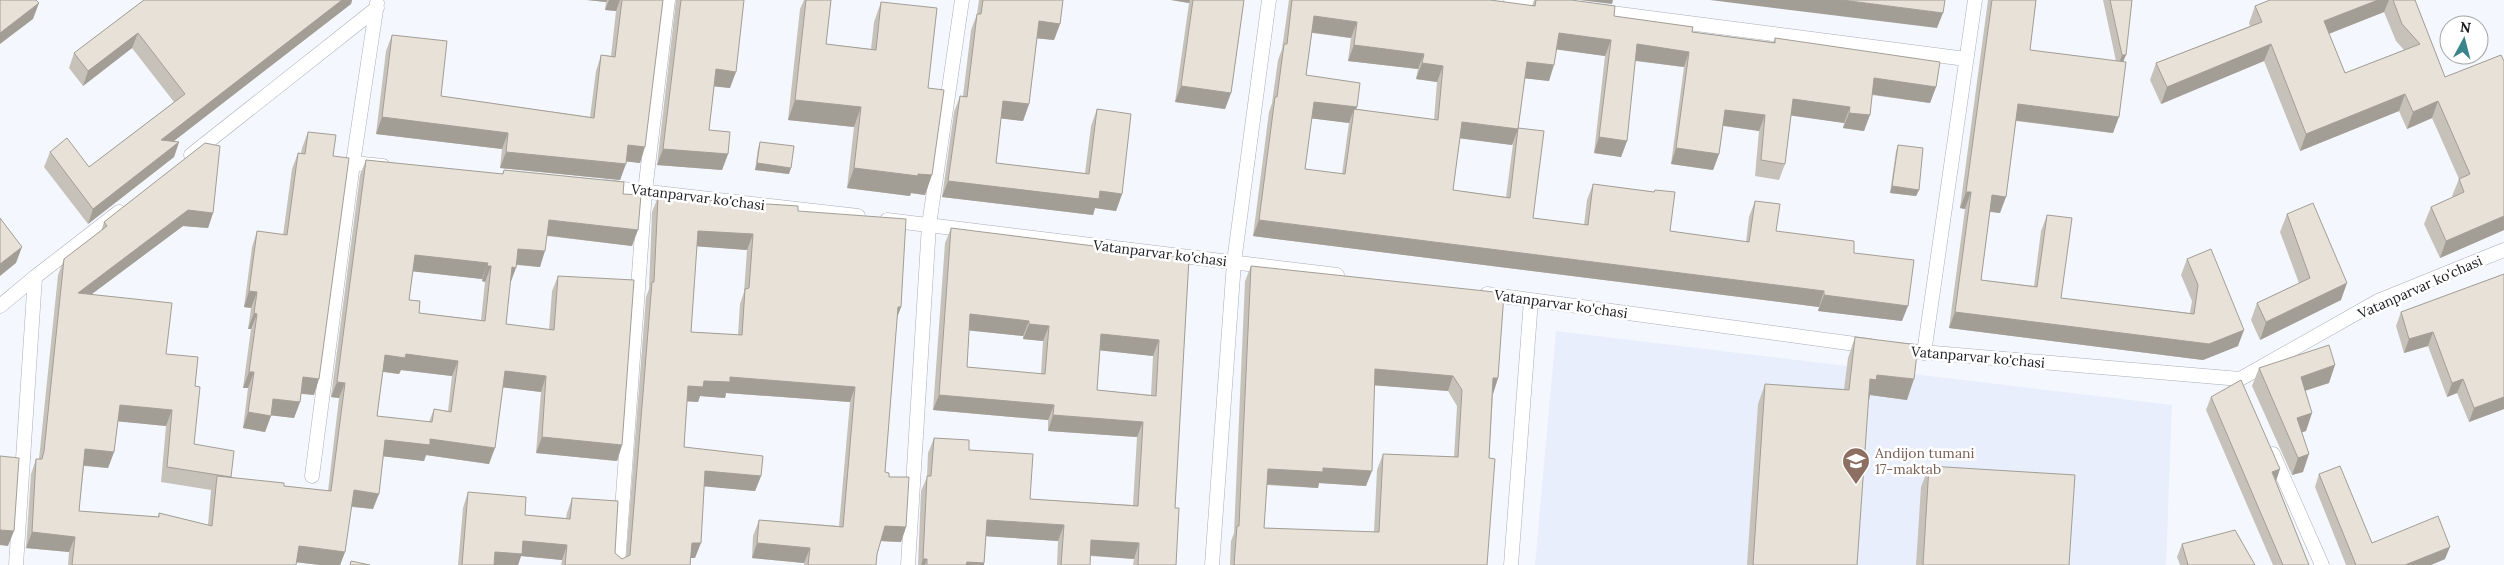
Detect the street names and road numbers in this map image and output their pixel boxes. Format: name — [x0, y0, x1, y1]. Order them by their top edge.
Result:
street label: Vatanparvar ko'chasi — [629, 180, 766, 214]
street label: Vatanparvar ko'chasi — [1091, 236, 1228, 270]
street label: Vatanparvar ko'chasi — [2354, 251, 2485, 323]
street label: Vatanparvar ko'chasi — [1492, 286, 1629, 322]
street label: Vatanparvar ko'chasi — [1909, 342, 2046, 372]

